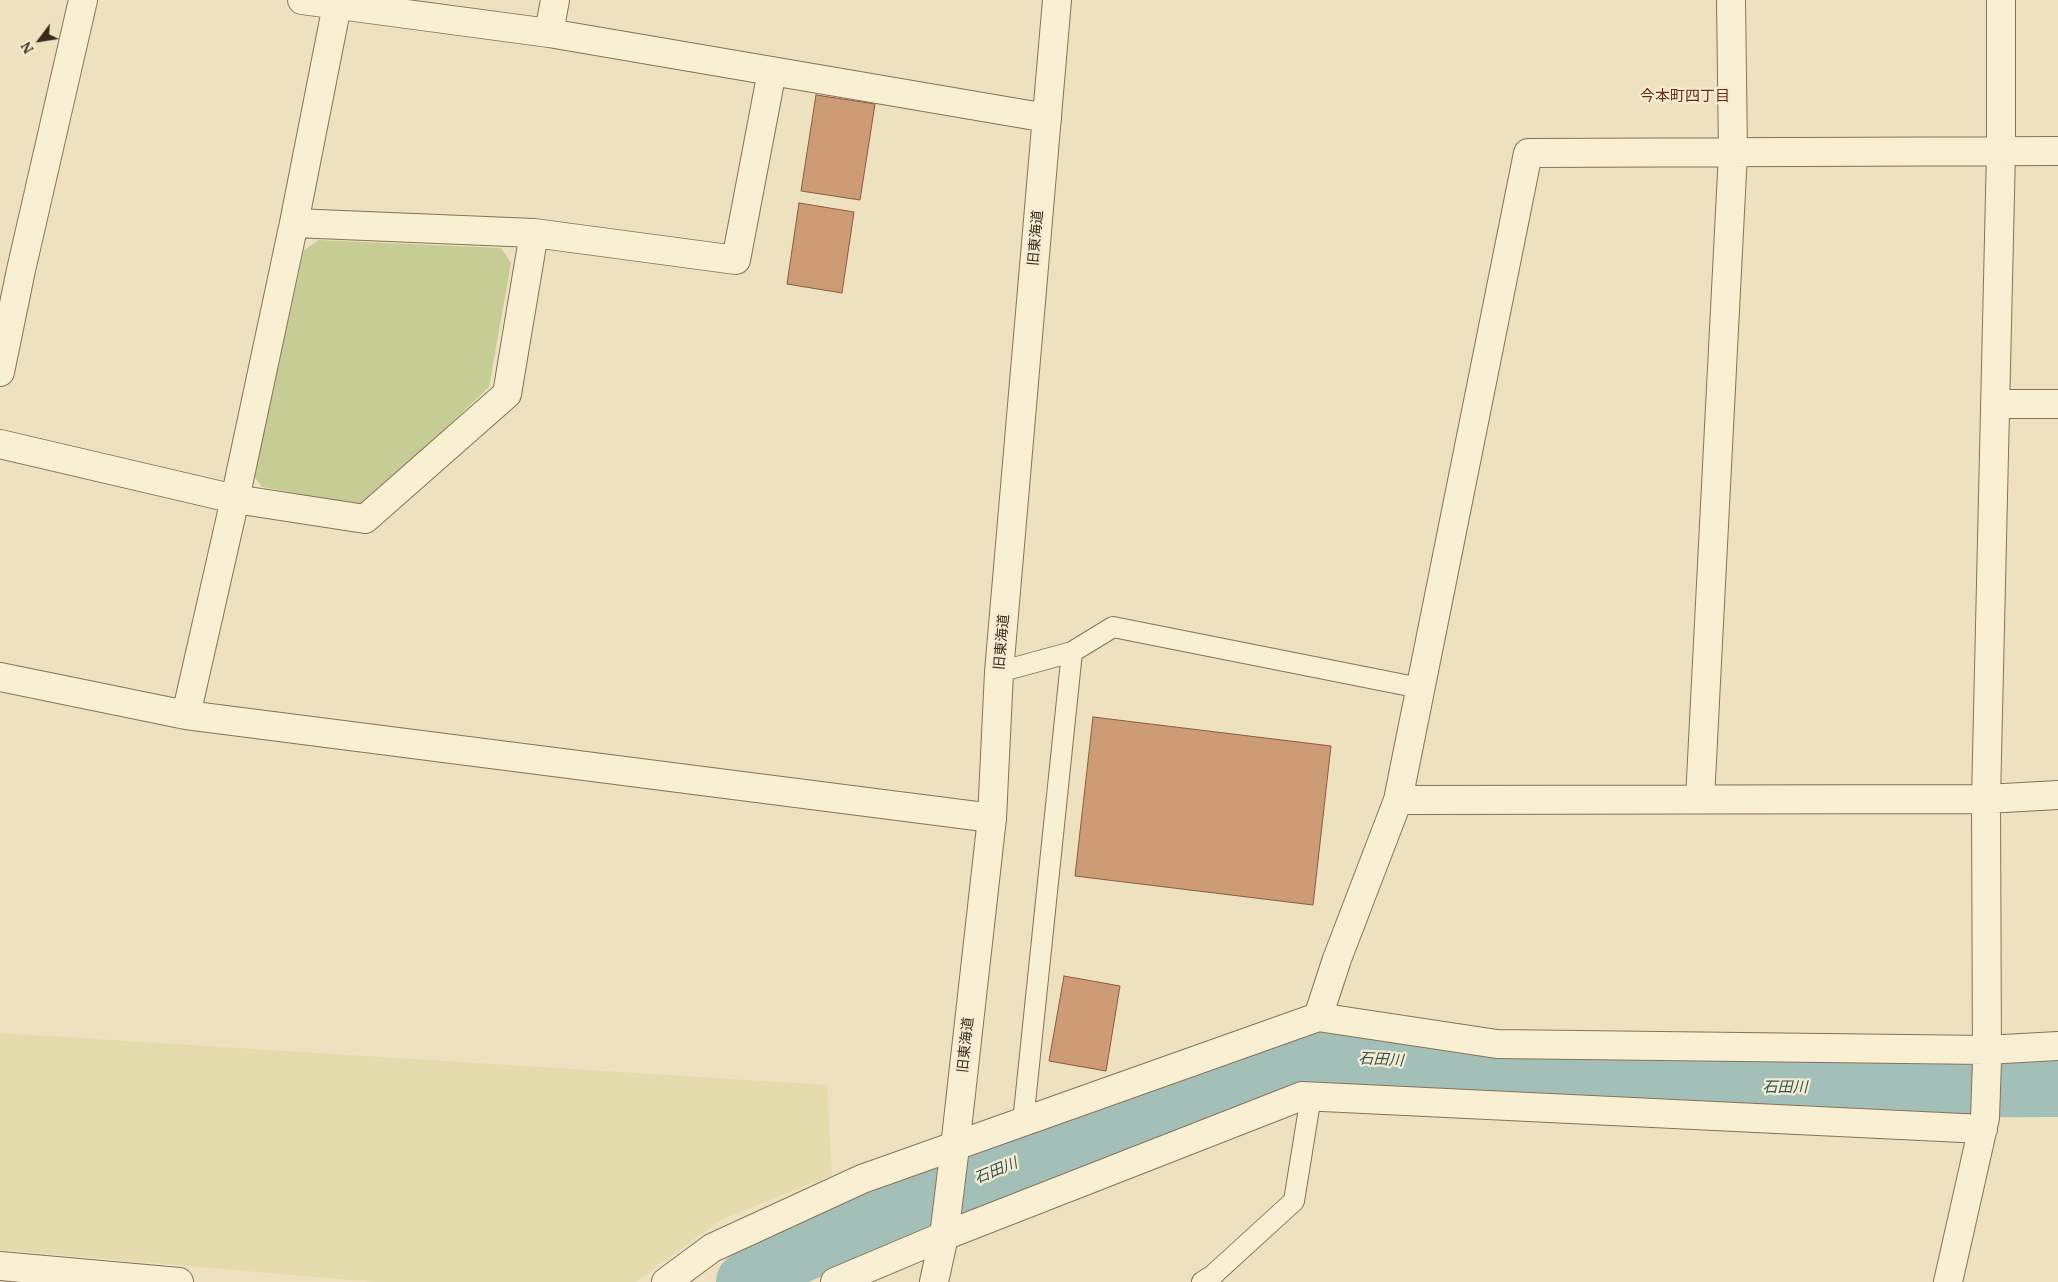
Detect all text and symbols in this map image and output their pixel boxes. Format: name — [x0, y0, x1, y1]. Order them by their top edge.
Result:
north arrow — [15, 15, 65, 65]
text: N — [16, 39, 38, 57]
district label: 今本町四丁目 — [1640, 88, 1730, 106]
street label: 旧東海道 — [1025, 209, 1047, 267]
street label: 旧東海道 — [991, 613, 1013, 671]
street label: 旧東海道 — [955, 1016, 977, 1074]
water label: 石田川 — [1358, 1050, 1404, 1070]
water label: 石田川 — [1763, 1079, 1807, 1097]
water label: 石田川 — [972, 1154, 1020, 1188]

